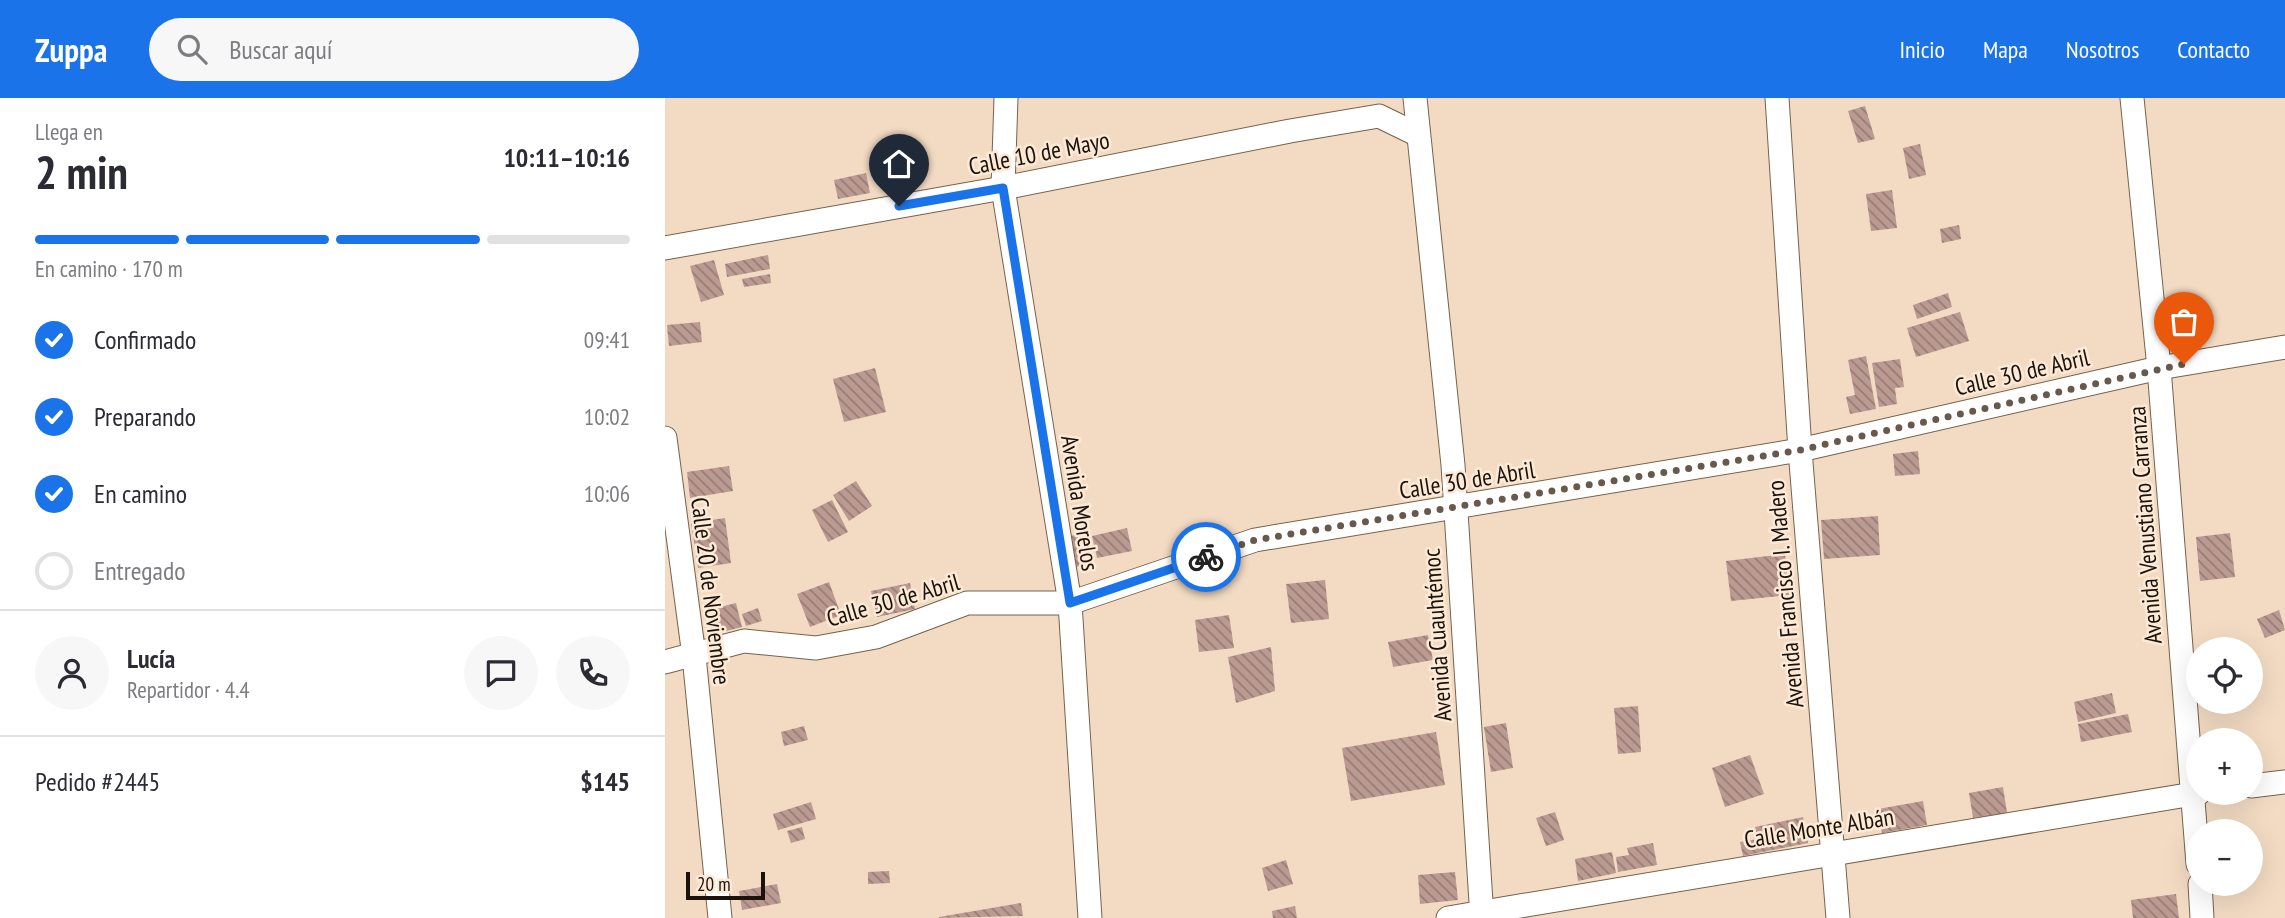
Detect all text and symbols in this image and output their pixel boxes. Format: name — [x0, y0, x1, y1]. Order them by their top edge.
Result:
search box — [149, 18, 639, 81]
text: Zuppa — [35, 28, 107, 71]
icon: search — [173, 30, 211, 68]
text: Buscar aquí — [229, 33, 333, 66]
text: Inicio — [1899, 34, 1945, 65]
text: Mapa — [1983, 34, 2028, 65]
text: Nosotros — [2066, 34, 2139, 65]
text: Contacto — [2177, 34, 2250, 65]
text: Llega en — [35, 117, 103, 146]
street label: Calle 10 de Mayo — [966, 124, 1112, 182]
pin — [869, 134, 929, 206]
text: 10:11–10:16 — [503, 141, 630, 174]
text: 2 min — [35, 142, 128, 202]
icon: home — [880, 145, 918, 183]
text: En camino · 170 m — [35, 254, 183, 283]
pin — [2154, 292, 2214, 364]
icon: bag — [2165, 303, 2203, 341]
icon: check — [35, 321, 73, 359]
text: Confirmado — [94, 323, 196, 356]
text: 09:41 — [584, 325, 630, 354]
street label: Calle 30 de Abril — [1952, 341, 2093, 403]
icon: check — [35, 398, 73, 436]
text: Preparando — [94, 400, 196, 433]
text: 10:02 — [584, 402, 630, 431]
street label: Avenida Venustiano Carranza — [2121, 405, 2169, 645]
street label: Avenida Morelos — [1054, 433, 1106, 573]
street label: Calle 30 de Abril — [1397, 454, 1538, 506]
icon: check — [35, 475, 73, 513]
text: En camino — [94, 477, 187, 510]
text: 10:06 — [584, 479, 630, 508]
street label: Avenida Francisco I. Madero — [1760, 479, 1810, 709]
street label: Calle 20 de Noviembre — [684, 496, 738, 686]
courier — [1171, 522, 1241, 592]
icon: bike — [1187, 538, 1225, 576]
street label: Avenida Cuauhtémoc — [1415, 547, 1459, 722]
text: Entregado — [94, 554, 186, 587]
street label: Calle 30 de Abril — [823, 566, 964, 634]
button: person — [35, 636, 109, 710]
button: chat — [464, 636, 538, 710]
button: phone — [556, 636, 630, 710]
map controls — [2186, 637, 2263, 896]
button: locate — [2186, 637, 2263, 714]
text: Lucía — [127, 642, 175, 675]
text: Repartidor · 4.4 — [127, 675, 250, 704]
button: + — [2186, 728, 2263, 805]
text: Pedido #2445 — [35, 765, 160, 798]
text: $145 — [580, 765, 630, 798]
street label: Calle Monte Albán — [1742, 801, 1896, 855]
button: − — [2186, 819, 2263, 896]
scale bar — [686, 869, 765, 901]
text: 20 m — [697, 872, 731, 896]

